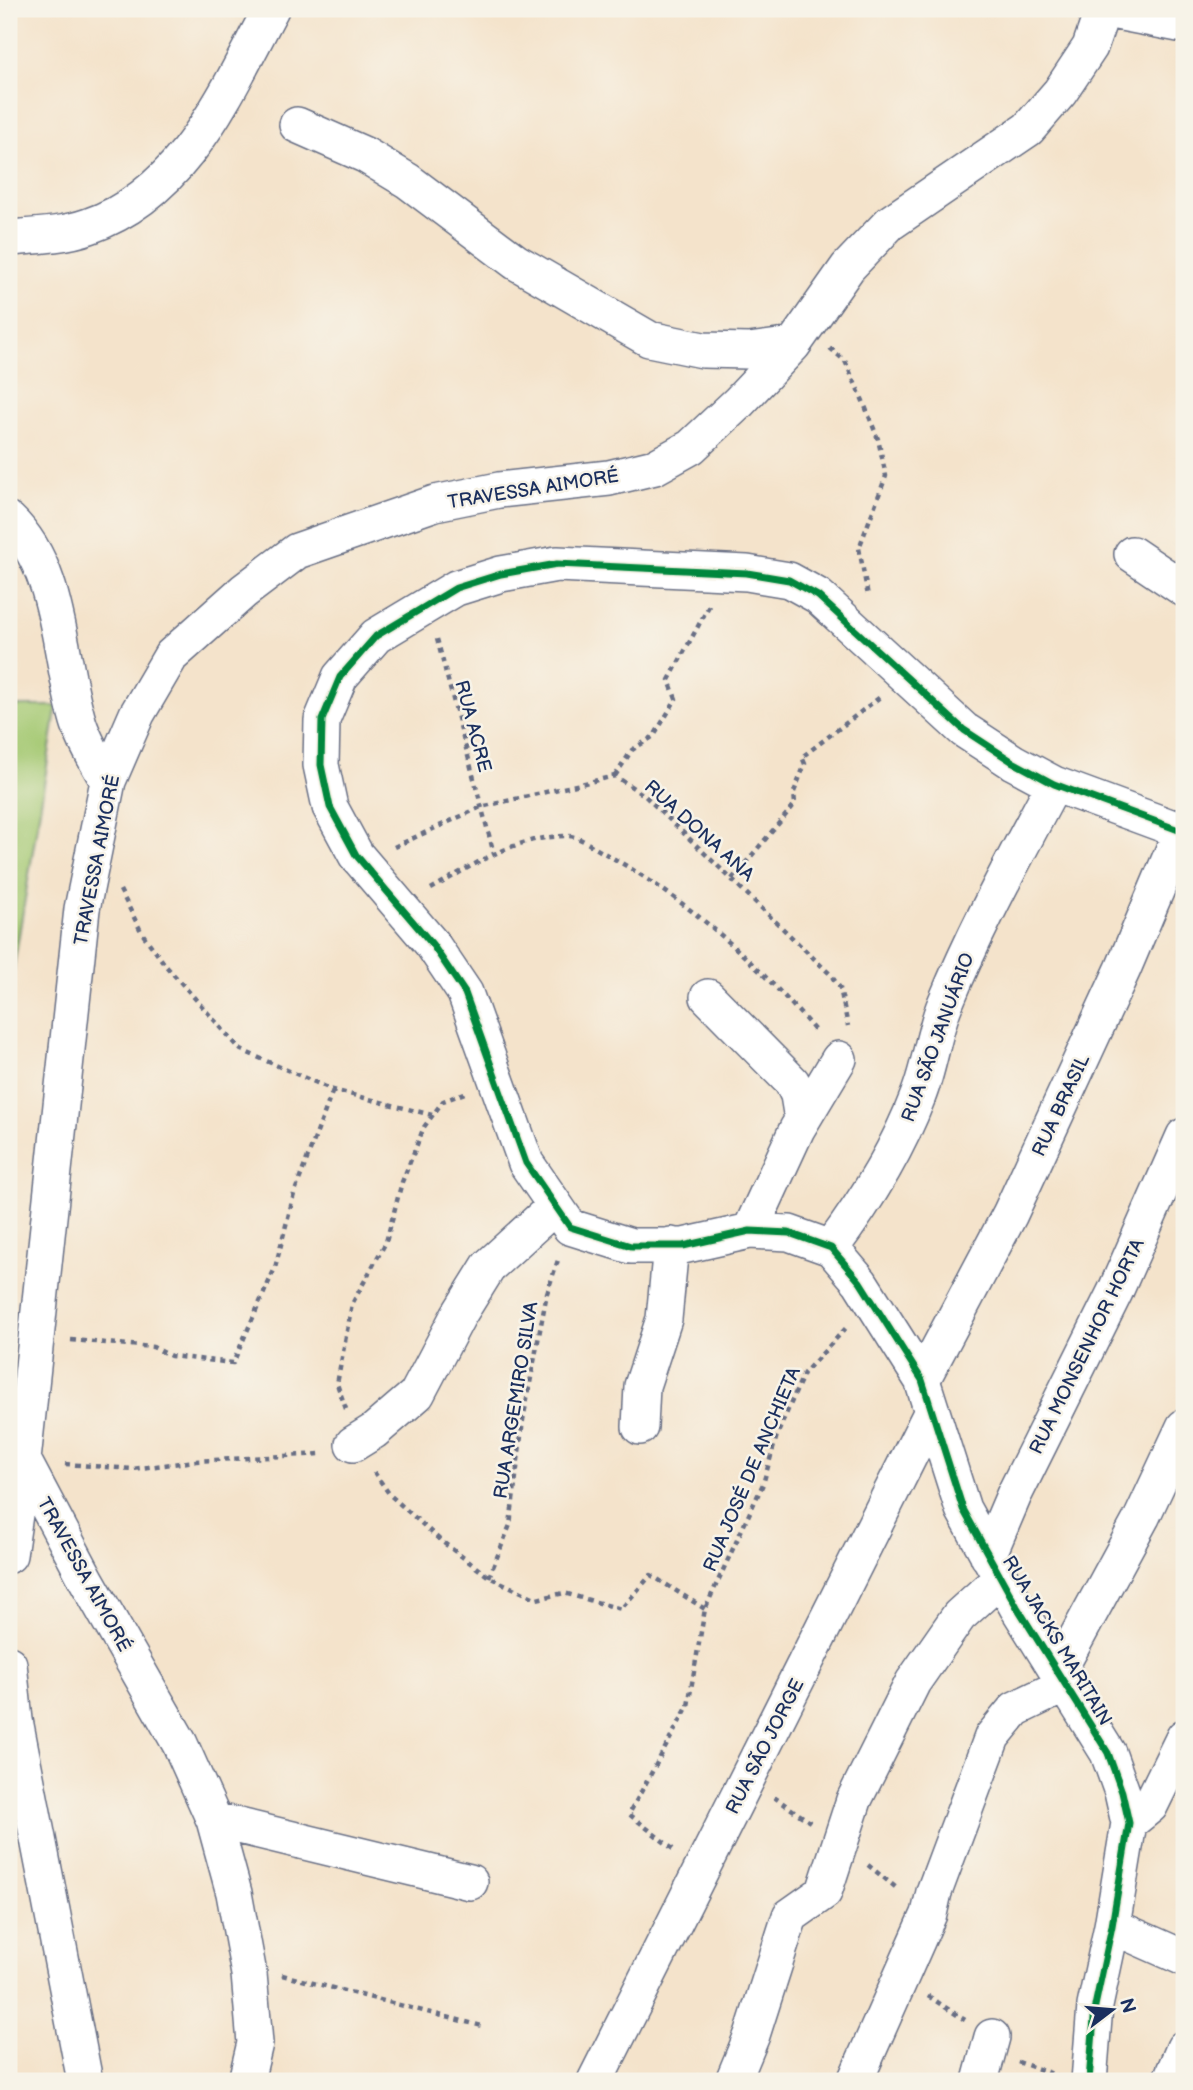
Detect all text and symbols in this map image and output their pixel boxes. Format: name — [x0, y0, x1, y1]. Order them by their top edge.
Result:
street label: TRAVESSA AIMORÉ — [446, 464, 620, 514]
street label: RUA ACRE — [449, 678, 496, 775]
street label: TRAVESSA AIMORÉ — [69, 773, 125, 947]
street label: RUA DONA ANA — [639, 776, 759, 887]
street label: RUA SÃO JANUÁRIO — [896, 949, 980, 1125]
street label: RUA BRASIL — [1028, 1051, 1095, 1160]
street label: RUA MONSENHOR HORTA — [1025, 1235, 1150, 1458]
street label: RUA ARGEMIRO SILVA — [490, 1300, 543, 1500]
street label: RUA JOSÉ DE ANCHIETA — [698, 1363, 806, 1575]
street label: TRAVESSA AIMORÉ — [32, 1493, 137, 1656]
street label: RUA JACKS MARITAIN — [997, 1552, 1117, 1730]
street label: RUA SÃO JORGE — [721, 1675, 809, 1818]
north arrow — [1078, 1974, 1148, 2044]
text: N — [1114, 1996, 1140, 2016]

